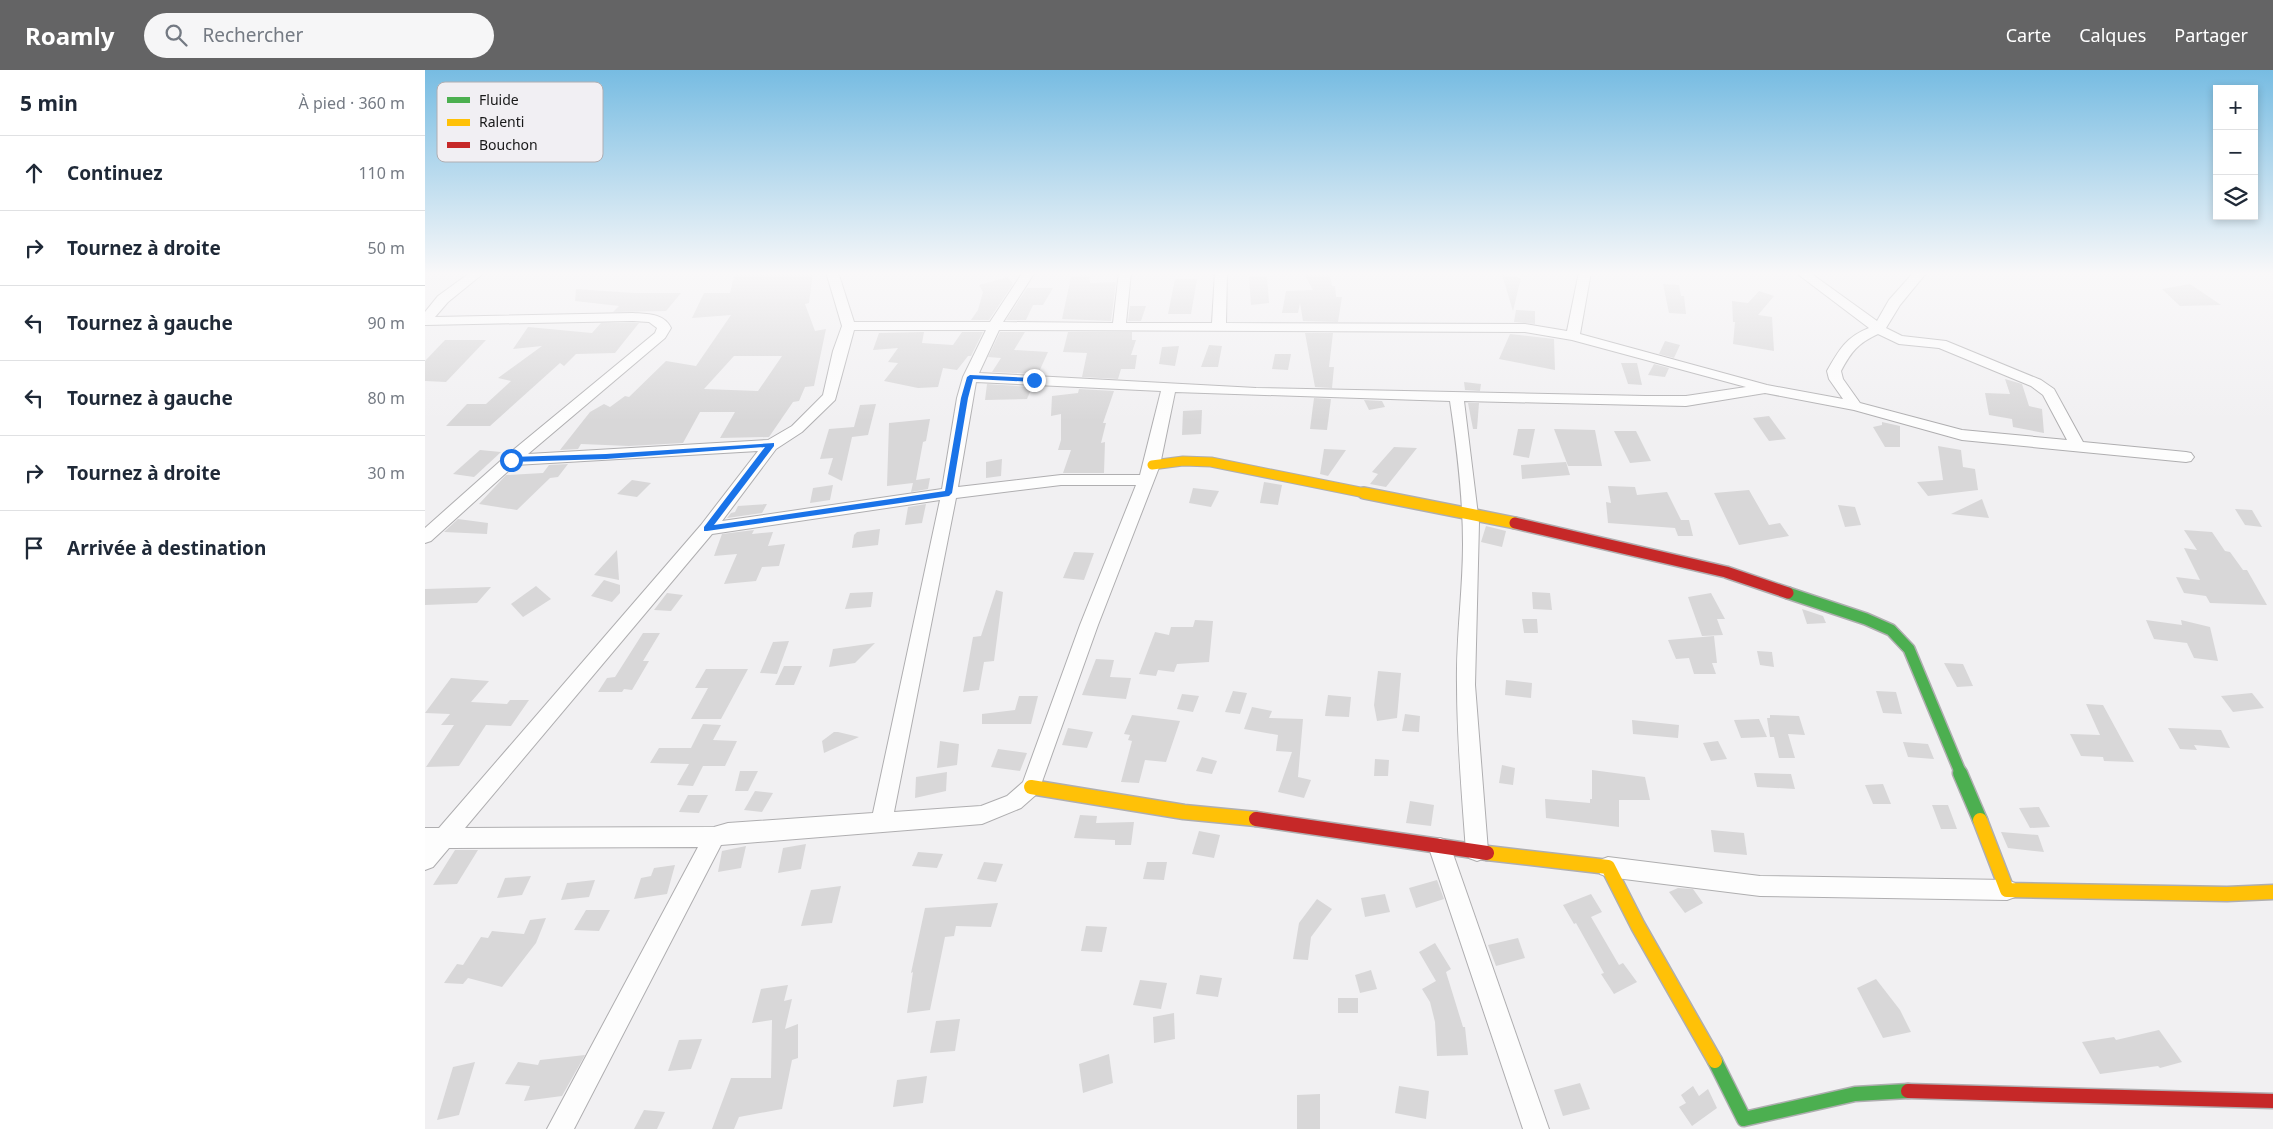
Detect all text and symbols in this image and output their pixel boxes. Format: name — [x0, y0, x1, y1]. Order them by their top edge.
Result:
search box — [144, 13, 494, 58]
text: Roamly — [25, 19, 114, 52]
icon: search — [162, 21, 190, 49]
text: Rechercher — [202, 22, 303, 48]
text: Carte — [2006, 23, 2051, 47]
text: Calques — [2079, 23, 2146, 47]
text: Partager — [2174, 23, 2248, 47]
legend — [437, 82, 603, 162]
map controls — [2213, 85, 2258, 220]
button: + — [2213, 85, 2258, 130]
text: 5 min — [20, 89, 78, 117]
text: Fluide — [479, 90, 519, 109]
text: À pied · 360 m — [299, 92, 405, 114]
text: Ralenti — [479, 112, 524, 131]
button: − — [2213, 130, 2258, 175]
text: Bouchon — [479, 135, 538, 154]
icon: ahead — [20, 159, 48, 187]
text: Continuez — [67, 160, 163, 186]
text: 110 m — [358, 162, 405, 184]
button: layers — [2213, 175, 2258, 220]
icon: right — [20, 234, 48, 262]
text: Tournez à droite — [67, 235, 221, 261]
text: 50 m — [368, 237, 405, 259]
icon: left — [20, 309, 48, 337]
text: Tournez à gauche — [67, 310, 233, 336]
text: 90 m — [368, 312, 405, 334]
route end — [1023, 369, 1046, 392]
icon: left — [20, 384, 48, 412]
text: Tournez à gauche — [67, 385, 233, 411]
text: 80 m — [368, 387, 405, 409]
route start — [500, 449, 523, 472]
icon: right — [20, 459, 48, 487]
text: Tournez à droite — [67, 460, 221, 486]
text: 30 m — [368, 462, 405, 484]
icon: arrive — [20, 534, 48, 562]
text: Arrivée à destination — [67, 535, 266, 561]

